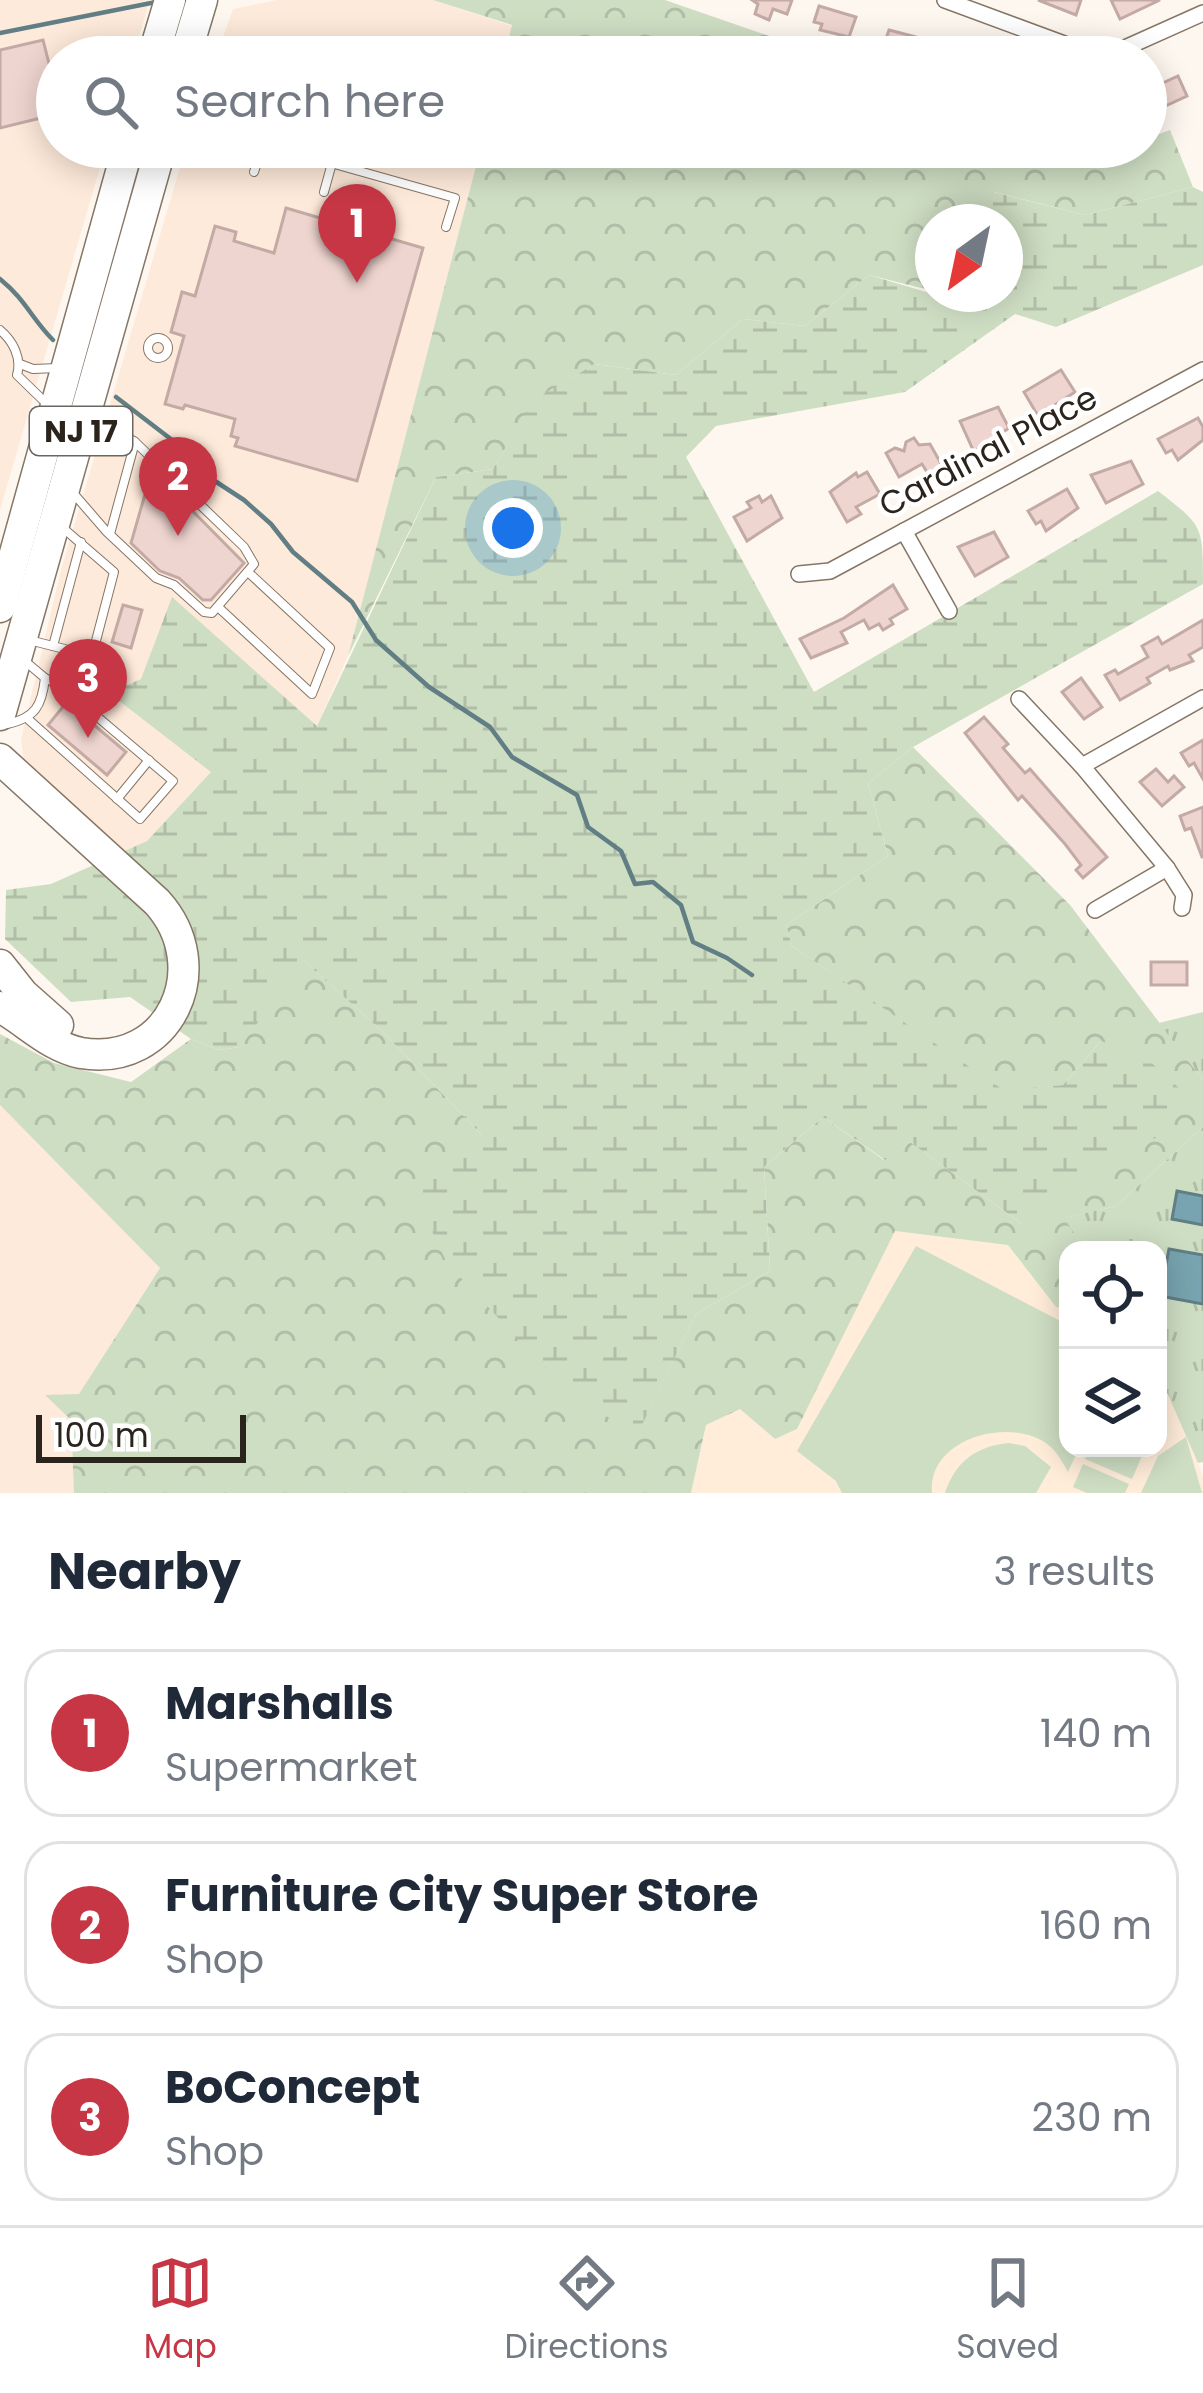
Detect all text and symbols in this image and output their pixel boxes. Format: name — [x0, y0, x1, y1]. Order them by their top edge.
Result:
search box — [36, 36, 1167, 168]
icon: search — [78, 69, 144, 135]
text: Search here — [174, 70, 445, 133]
pin: 1 — [318, 184, 396, 283]
north arrow — [915, 204, 1023, 312]
street label: Cardinal Place — [871, 374, 1105, 528]
road number: NJ 17 — [30, 407, 132, 455]
pin: 2 — [139, 437, 217, 536]
your location — [483, 498, 543, 558]
pin: 3 — [49, 639, 127, 738]
map controls — [1059, 1241, 1167, 1457]
button: locate — [1059, 1241, 1167, 1349]
button: layers — [1059, 1349, 1167, 1457]
scale bar — [36, 1409, 246, 1462]
text: 100 m — [54, 1412, 149, 1459]
text: Nearby — [48, 1535, 241, 1607]
text: 3 results — [993, 1544, 1155, 1599]
text: Marshalls — [165, 1672, 394, 1735]
text: 1 — [83, 1706, 97, 1761]
text: 140 m — [1040, 1706, 1152, 1761]
text: Supermarket — [165, 1740, 418, 1795]
text: Furniture City Super Store — [165, 1864, 758, 1927]
text: 2 — [79, 1898, 101, 1953]
text: 160 m — [1040, 1898, 1152, 1953]
text: Shop — [165, 1932, 264, 1987]
text: BoConcept — [165, 2056, 420, 2119]
text: 3 — [78, 2090, 102, 2145]
text: 230 m — [1032, 2090, 1152, 2145]
text: Shop — [165, 2124, 264, 2179]
tab: Map — [144, 2250, 217, 2372]
tab: Directions — [505, 2250, 668, 2372]
tab: Saved — [956, 2250, 1059, 2372]

